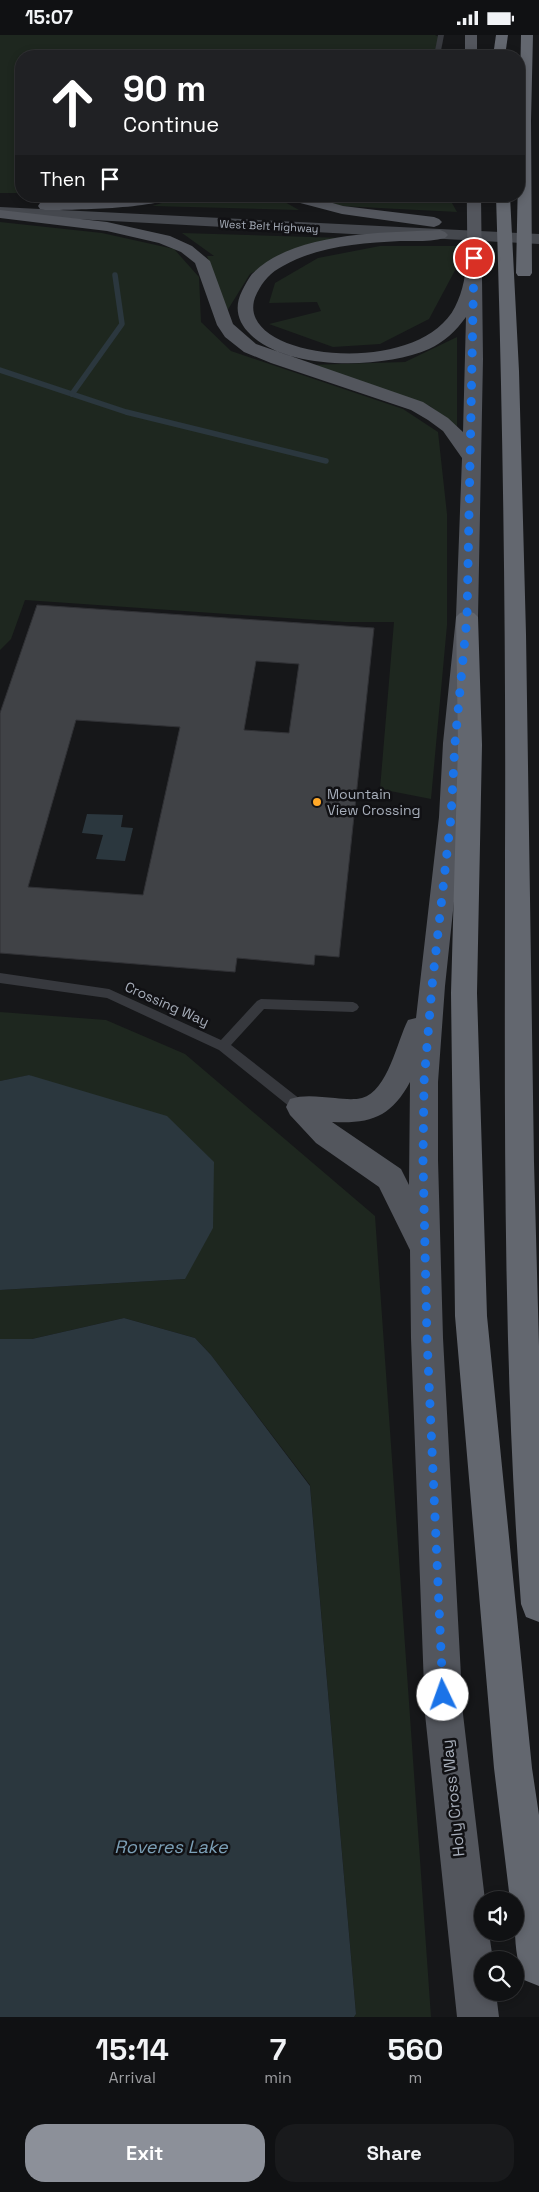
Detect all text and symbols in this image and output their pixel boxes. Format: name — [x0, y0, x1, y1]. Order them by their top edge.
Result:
text: 15:07 — [25, 5, 73, 30]
text: 90 m — [123, 67, 206, 111]
icon: ahead — [40, 70, 105, 135]
text: Continue — [123, 110, 219, 138]
icon: arrive — [96, 165, 124, 193]
text: Then — [40, 167, 86, 192]
street label: West Belt Highway — [219, 216, 319, 236]
pin — [453, 237, 495, 279]
icon: arrive — [460, 244, 488, 272]
place label: Mountain View Crossing — [327, 785, 420, 819]
marker: Mountain View Crossing — [311, 796, 323, 808]
street label: Crossing Way — [122, 977, 212, 1031]
position arrow — [416, 1668, 468, 1720]
street label: Holy Cross Way — [436, 1738, 470, 1858]
water label: Roveres Lake — [114, 1835, 229, 1858]
map controls — [474, 1891, 524, 2001]
button: sound — [474, 1891, 524, 1941]
button: search — [474, 1951, 524, 2001]
text: 15:14 — [96, 2030, 169, 2069]
text: 7 — [270, 2030, 286, 2069]
text: 560 — [387, 2030, 443, 2069]
text: Arrival — [108, 2067, 156, 2088]
text: min — [264, 2067, 292, 2088]
text: m — [409, 2067, 422, 2088]
button: Exit — [25, 2124, 265, 2182]
button: Share — [275, 2124, 514, 2182]

